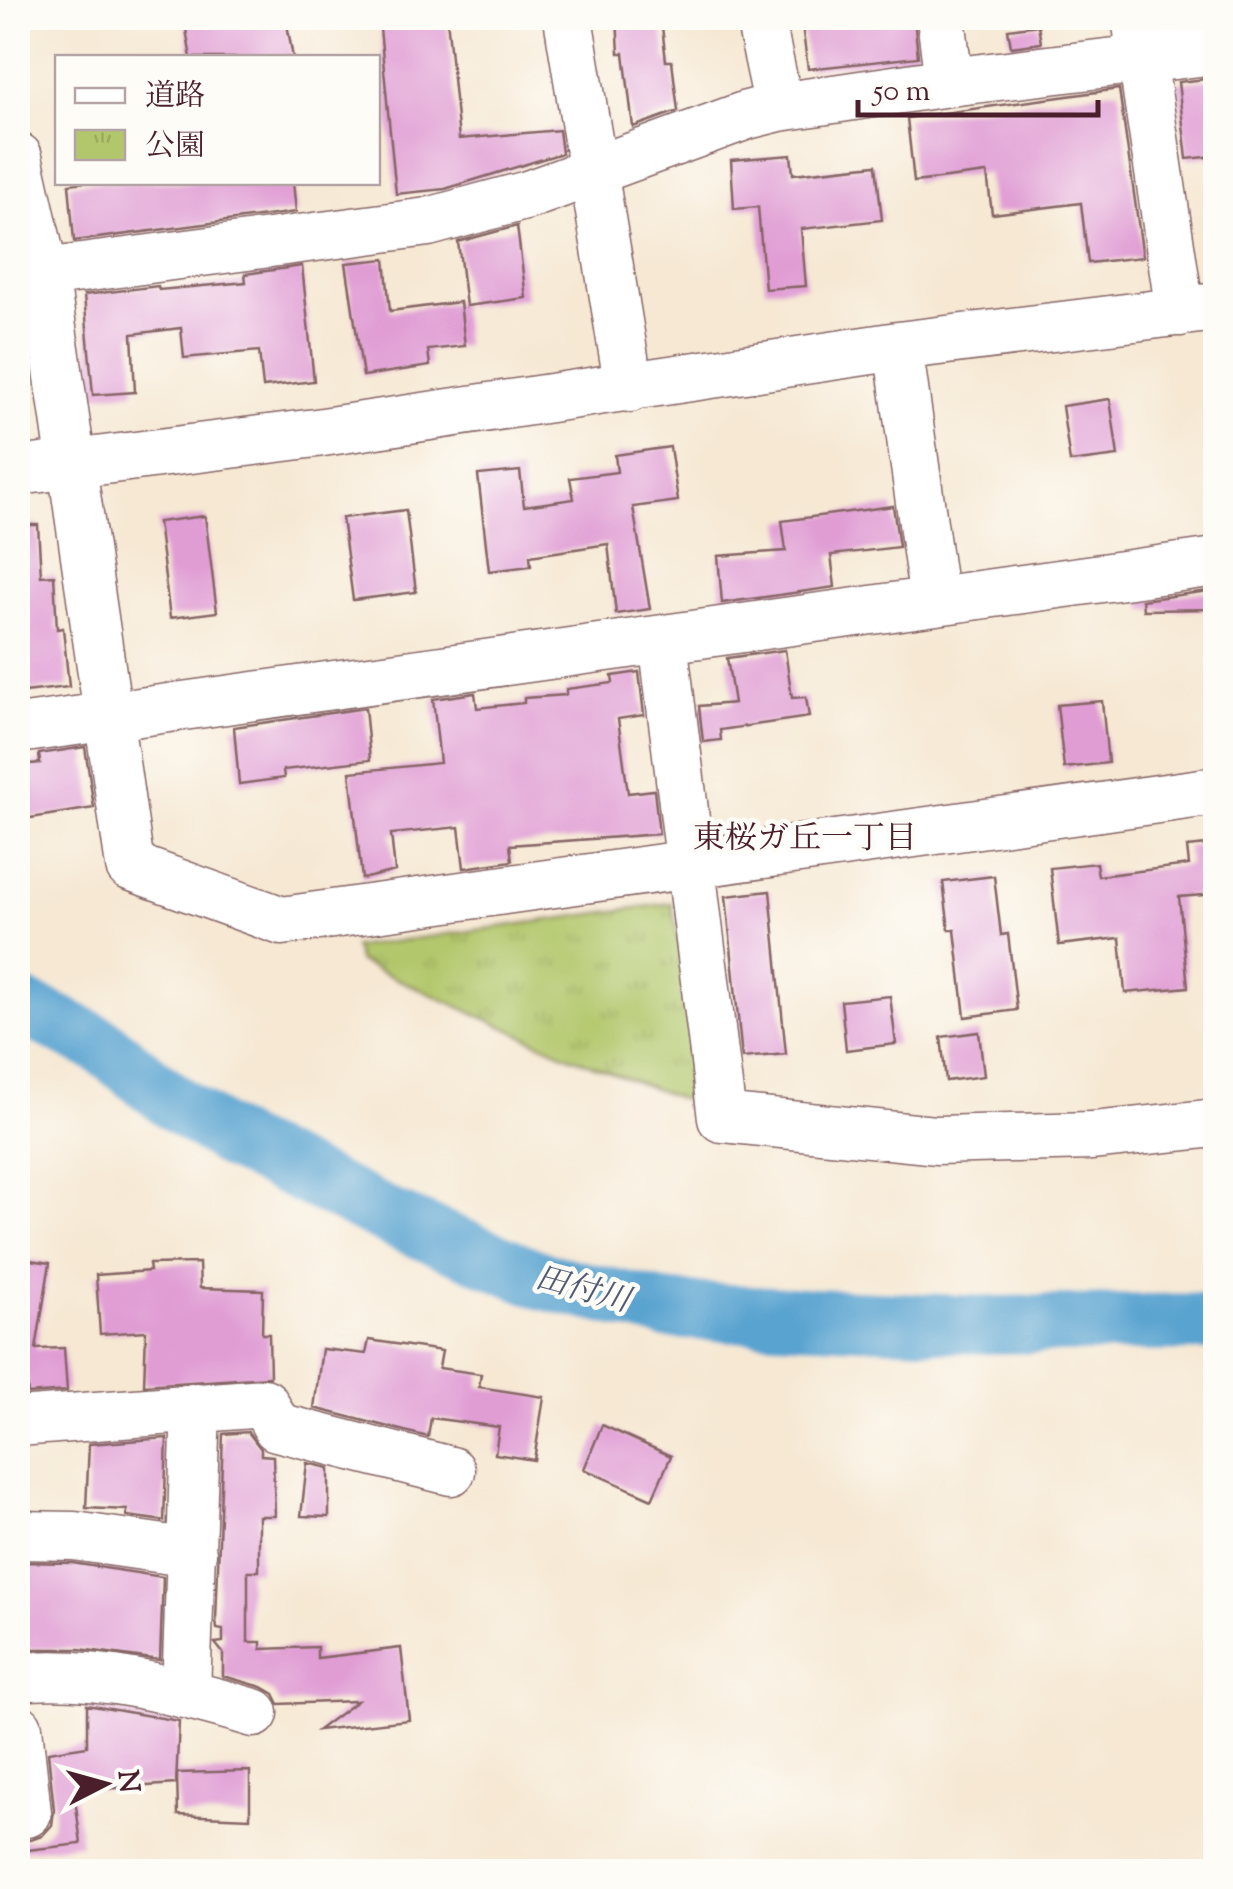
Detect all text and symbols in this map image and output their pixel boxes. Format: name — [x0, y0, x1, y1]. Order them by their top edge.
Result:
legend — [55, 55, 380, 185]
scale bar — [858, 55, 1098, 117]
text: 50 m — [871, 71, 931, 114]
text: 道路 — [145, 76, 205, 119]
text: 公園 — [145, 126, 205, 169]
district label: 東桜ガ丘一丁目 — [693, 817, 917, 863]
water label: 田付川 — [530, 1256, 637, 1326]
north arrow — [55, 1734, 155, 1834]
text: N — [106, 1768, 148, 1795]

